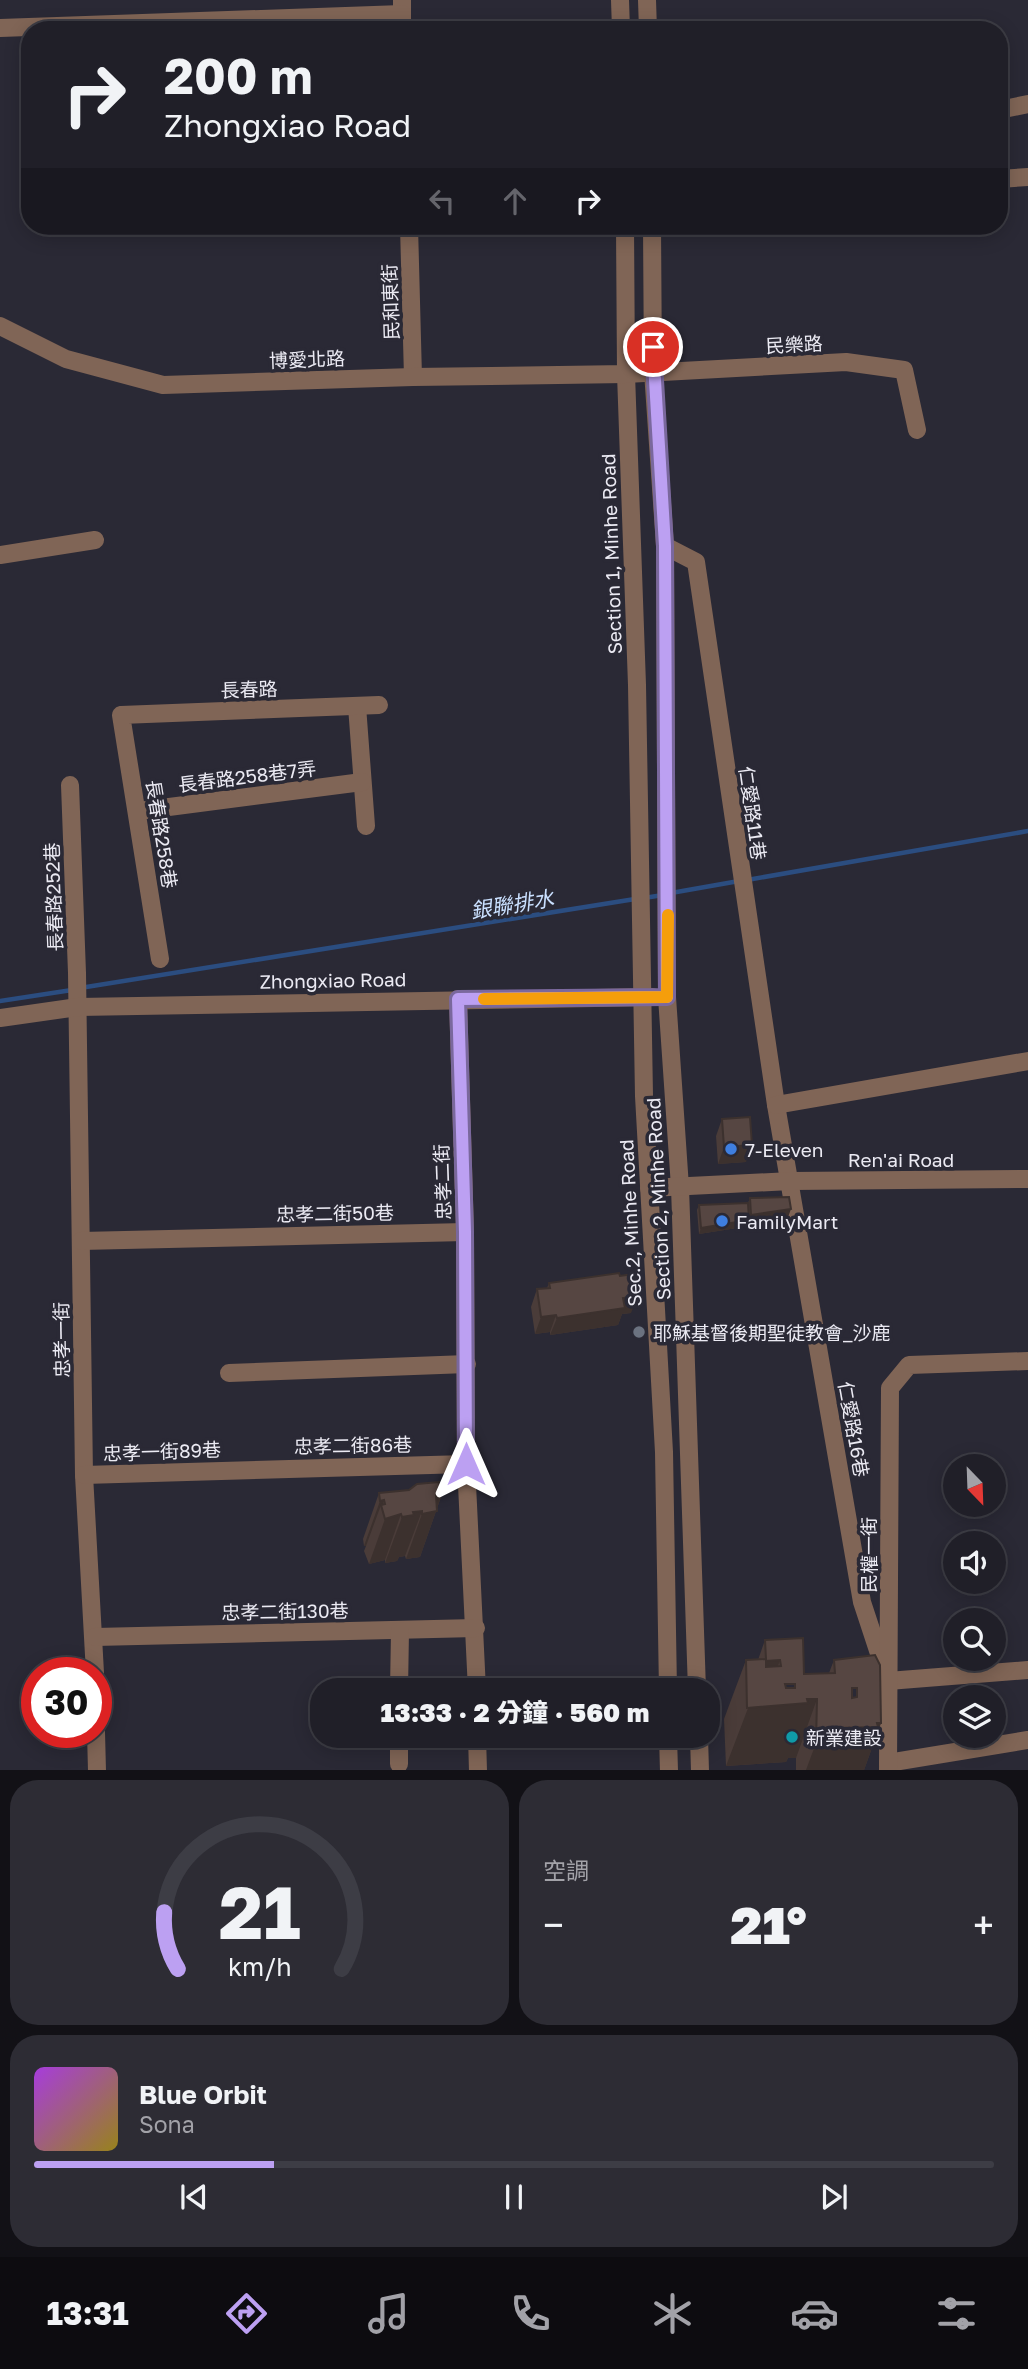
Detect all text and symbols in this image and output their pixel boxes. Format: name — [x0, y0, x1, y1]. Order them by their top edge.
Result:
text: 200 m — [164, 46, 313, 105]
icon: right — [49, 49, 140, 140]
text: Zhongxiao Road — [164, 106, 411, 144]
icon: left — [423, 182, 461, 220]
icon: ahead — [496, 182, 534, 220]
icon: right — [569, 182, 607, 220]
street label: 民和東街 — [377, 264, 403, 340]
pin — [623, 317, 683, 377]
icon: arrive — [634, 328, 672, 366]
street label: 民樂路 — [765, 331, 823, 357]
street label: 博愛北路 — [269, 346, 345, 372]
street label: Section 1, Minhe Road — [596, 453, 626, 655]
street label: 長春路 — [220, 677, 278, 701]
street label: 長春路258巷7弄 — [177, 756, 317, 796]
street label: 仁愛路11巷 — [735, 765, 771, 861]
street label: 長春路258巷 — [142, 778, 182, 890]
street label: 長春路252巷 — [40, 842, 66, 952]
water label: 銀聯排水 — [468, 884, 557, 923]
street label: Zhongxiao Road — [259, 967, 407, 993]
street label: Section 2, Minhe Road — [641, 1097, 675, 1301]
place label: 7-Eleven — [745, 1138, 823, 1161]
street label: Sec.2, Minhe Road — [614, 1139, 646, 1307]
marker: 7-Eleven — [723, 1141, 739, 1157]
street label: 忠孝二街 — [429, 1144, 455, 1220]
street label: Ren'ai Road — [848, 1148, 954, 1171]
street label: 忠孝二街50巷 — [276, 1200, 394, 1226]
place label: FamilyMart — [736, 1210, 838, 1233]
marker: FamilyMart — [714, 1213, 730, 1229]
street label: 忠孝一街 — [49, 1302, 73, 1378]
place label: 耶穌基督後期聖徒教會_沙鹿 — [653, 1321, 891, 1344]
marker: 耶穌基督後期聖徒教會_沙鹿 — [631, 1324, 647, 1340]
street label: 仁愛路16巷 — [834, 1379, 874, 1479]
position arrow — [429, 1427, 503, 1501]
street label: 忠孝二街86巷 — [294, 1432, 412, 1458]
street label: 忠孝一街89巷 — [103, 1437, 221, 1465]
north arrow — [943, 1454, 1006, 1517]
map controls — [943, 1454, 1006, 1748]
street label: 民權一街 — [857, 1517, 880, 1593]
button: sound — [943, 1531, 1006, 1594]
street label: 忠孝二街130巷 — [221, 1598, 349, 1624]
button: search — [943, 1608, 1006, 1671]
speed limit sign: 30 — [21, 1657, 112, 1748]
button: layers — [943, 1685, 1006, 1748]
text: 13:33 · 2 分鐘 · 560 m — [381, 1697, 649, 1728]
place label: 新業建設 — [806, 1726, 882, 1749]
marker: 新業建設 — [784, 1729, 800, 1745]
text: 空調 — [543, 1856, 589, 1884]
text: 21 — [219, 1868, 300, 1955]
text: 21° — [730, 1893, 807, 1955]
text: − — [543, 1902, 564, 1947]
text: + — [973, 1902, 994, 1947]
text: km/h — [228, 1950, 291, 1981]
text: Blue Orbit — [139, 2079, 267, 2110]
text: Sona — [139, 2110, 195, 2138]
icon: previous — [175, 2178, 213, 2216]
icon: pause — [495, 2178, 533, 2216]
icon: next — [815, 2178, 853, 2216]
icon: directions — [222, 2289, 271, 2338]
icon: music — [364, 2289, 413, 2338]
icon: phone — [506, 2289, 555, 2338]
icon: climate — [648, 2289, 697, 2338]
icon: car — [790, 2289, 839, 2338]
icon: filters — [932, 2289, 981, 2338]
text: 13:31 — [47, 2294, 129, 2332]

